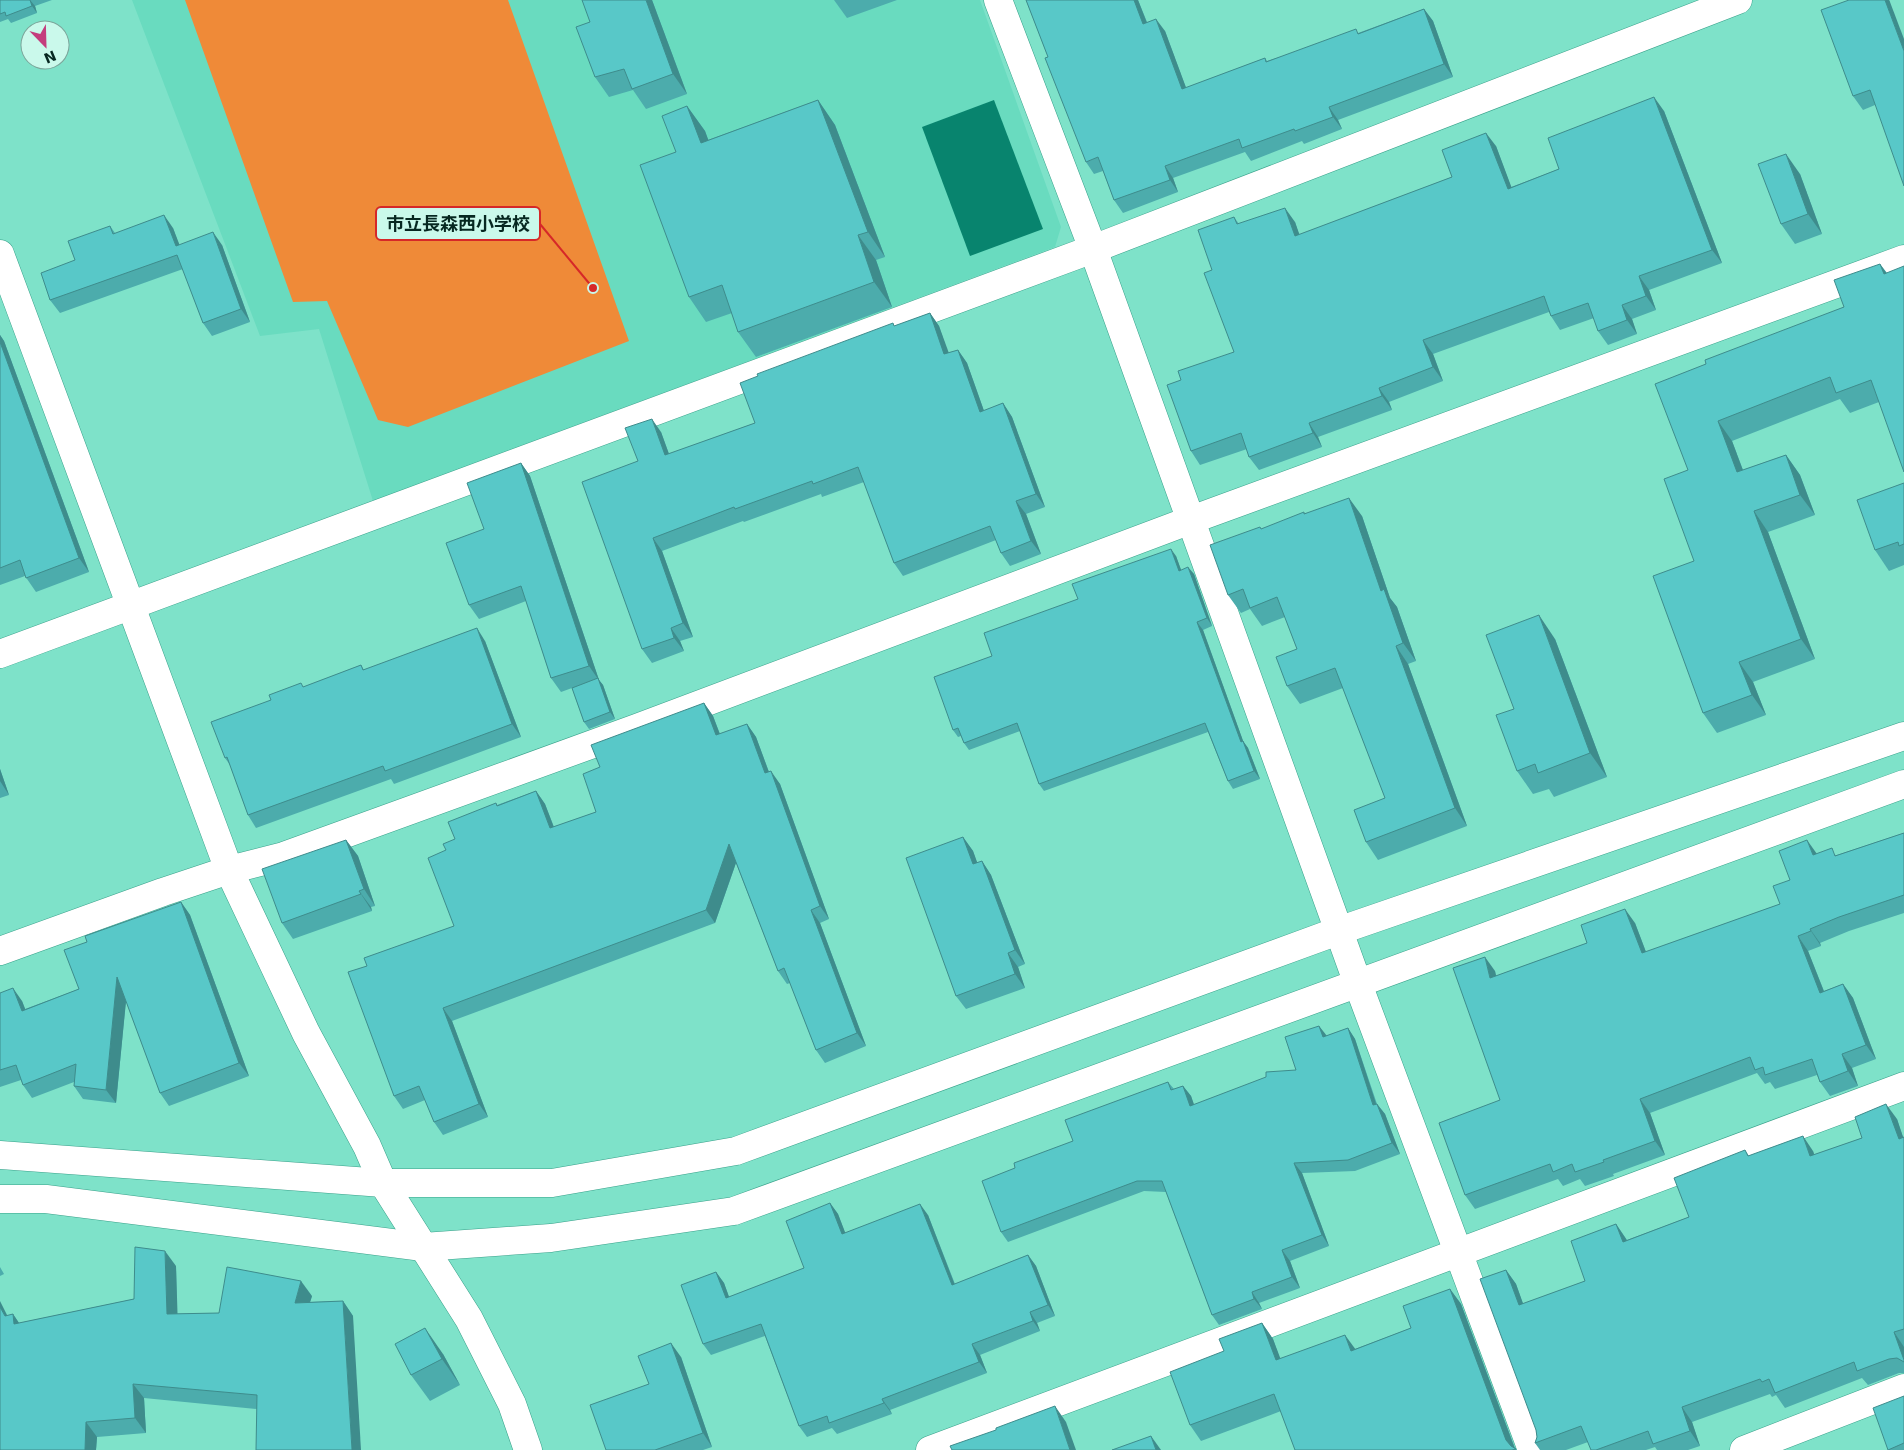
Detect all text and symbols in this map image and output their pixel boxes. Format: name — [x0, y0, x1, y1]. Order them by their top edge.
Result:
north arrow — [20, 20, 70, 70]
text: N — [42, 47, 59, 67]
callout: 市立長森西小学校 — [376, 207, 540, 240]
text: 市立長森西小学校 — [386, 213, 530, 234]

